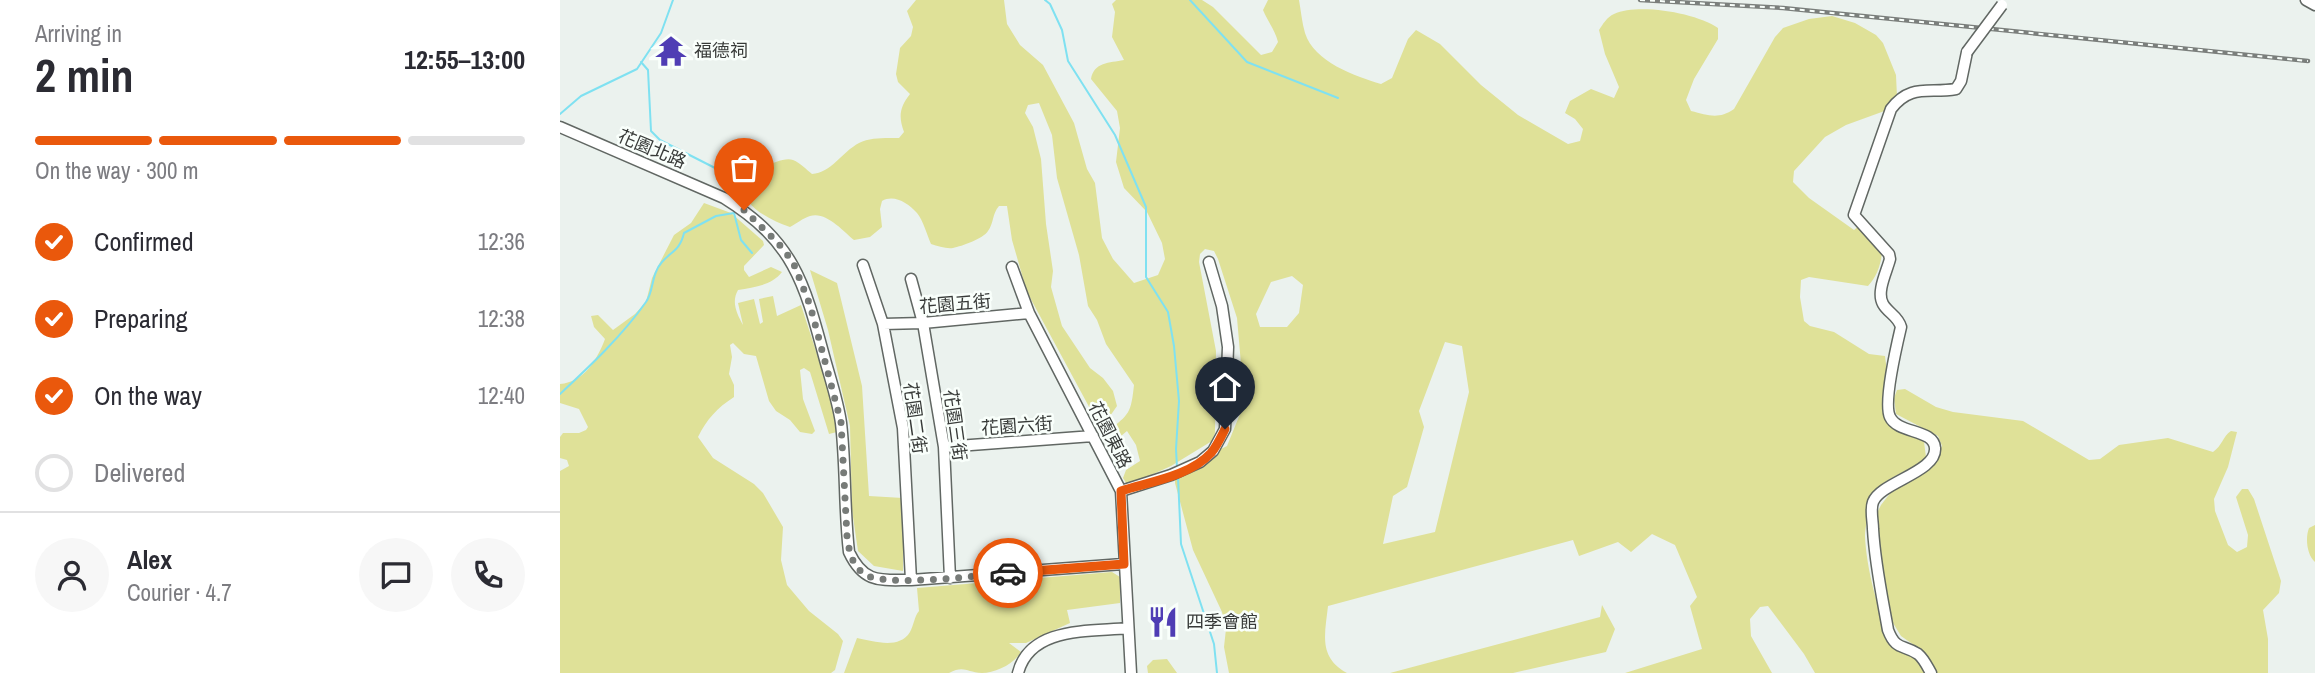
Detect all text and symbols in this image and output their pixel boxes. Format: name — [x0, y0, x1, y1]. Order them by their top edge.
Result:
text: Arriving in — [35, 18, 122, 49]
temple icon: 福德祠 — [654, 34, 688, 68]
place label: 福德祠 — [694, 38, 748, 63]
text: 12:55–13:00 — [404, 42, 525, 77]
text: 2 min — [35, 44, 134, 106]
street label: 花園北路 — [614, 123, 690, 174]
pin — [714, 138, 774, 210]
icon: bag — [725, 149, 763, 187]
text: On the way · 300 m — [35, 155, 199, 186]
icon: check — [35, 223, 73, 261]
text: Confirmed — [94, 224, 194, 259]
text: 12:36 — [478, 226, 525, 257]
street label: 花園五街 — [918, 288, 992, 319]
icon: check — [35, 300, 73, 338]
text: Preparing — [94, 301, 188, 336]
text: 12:38 — [478, 303, 525, 334]
pin — [1195, 357, 1255, 429]
icon: home — [1206, 368, 1244, 406]
icon: check — [35, 377, 73, 415]
text: On the way — [94, 378, 202, 413]
text: 12:40 — [478, 380, 525, 411]
street label: 花園二街 — [898, 381, 933, 455]
street label: 花園三街 — [938, 388, 973, 462]
street label: 花園東路 — [1083, 397, 1138, 473]
street label: 花園六街 — [980, 411, 1054, 440]
text: Delivered — [94, 455, 185, 490]
button: person — [35, 538, 109, 612]
button: chat — [359, 538, 433, 612]
button: phone — [451, 538, 525, 612]
courier — [973, 538, 1043, 608]
text: Alex — [127, 542, 172, 577]
icon: car — [989, 554, 1027, 592]
text: Courier · 4.7 — [127, 577, 232, 608]
restaurant icon: 四季會館 — [1146, 605, 1180, 639]
place label: 四季會館 — [1186, 609, 1258, 634]

